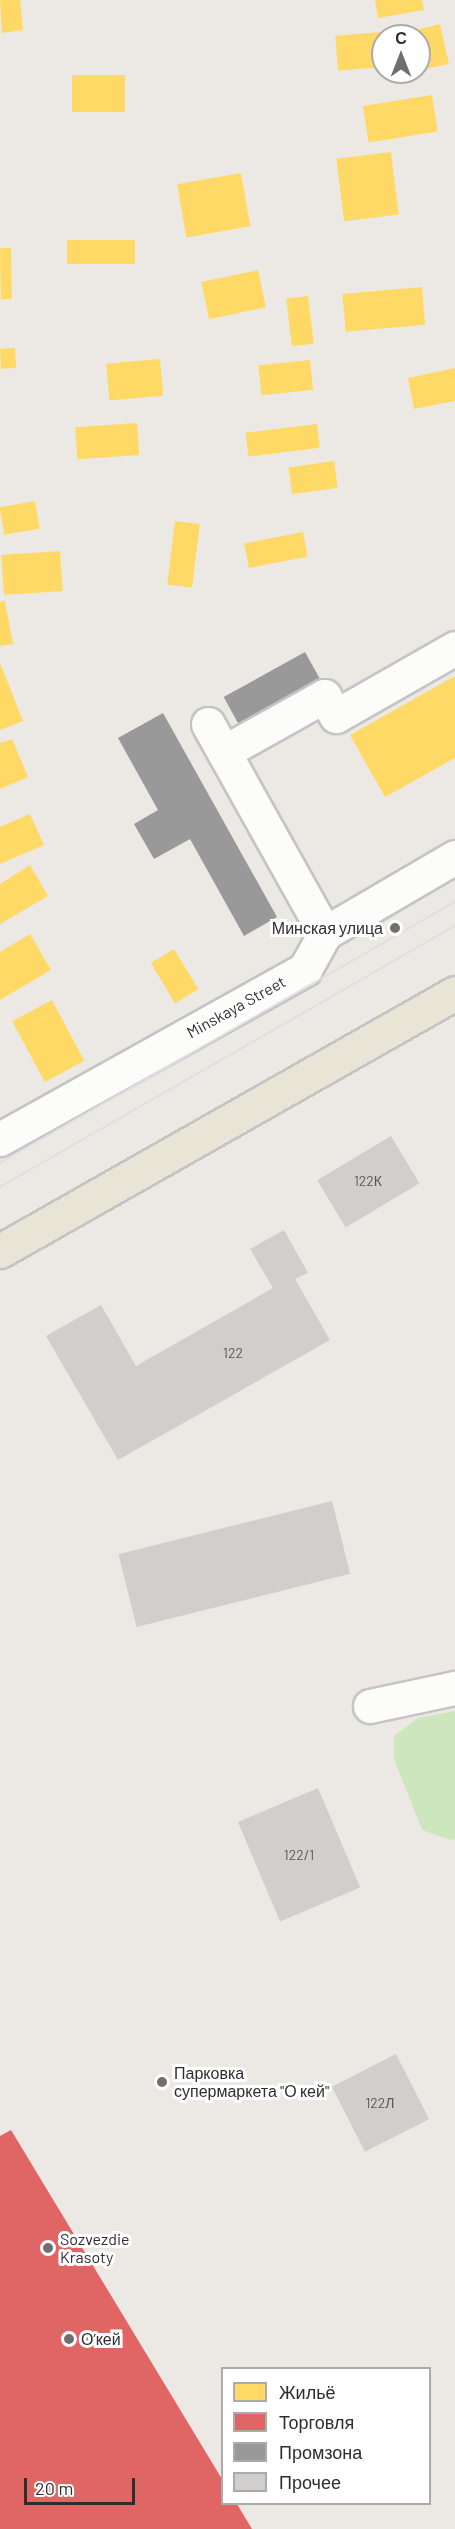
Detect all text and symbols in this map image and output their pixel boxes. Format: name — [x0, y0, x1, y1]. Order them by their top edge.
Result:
north arrow — [371, 24, 431, 84]
text: С — [395, 28, 407, 47]
place label: Минская улица — [272, 918, 383, 938]
marker: Минская улица — [388, 921, 402, 935]
street label: Minskaya Street — [183, 972, 289, 1042]
house number: 122К — [354, 1173, 382, 1189]
house number: 122 — [223, 1345, 243, 1361]
house number: 122/1 — [284, 1847, 314, 1863]
place label: Парковка супермаркета "О кей" — [174, 2063, 329, 2101]
marker: Парковка супермаркета "О кей" — [155, 2075, 169, 2089]
house number: 122Л — [365, 2095, 395, 2111]
place label: Sozvezdie Krasoty — [60, 2229, 130, 2267]
marker: Sozvezdie Krasoty — [41, 2241, 55, 2255]
place label: О’кей — [81, 2329, 121, 2349]
marker: О’кей — [62, 2332, 76, 2346]
legend — [221, 2367, 431, 2505]
text: Жильё — [279, 2381, 336, 2403]
text: Торговля — [279, 2411, 354, 2433]
text: Промзона — [279, 2441, 362, 2463]
scale bar — [27, 2466, 138, 2504]
text: Прочее — [279, 2471, 341, 2493]
text: 20 m — [35, 2477, 73, 2499]

